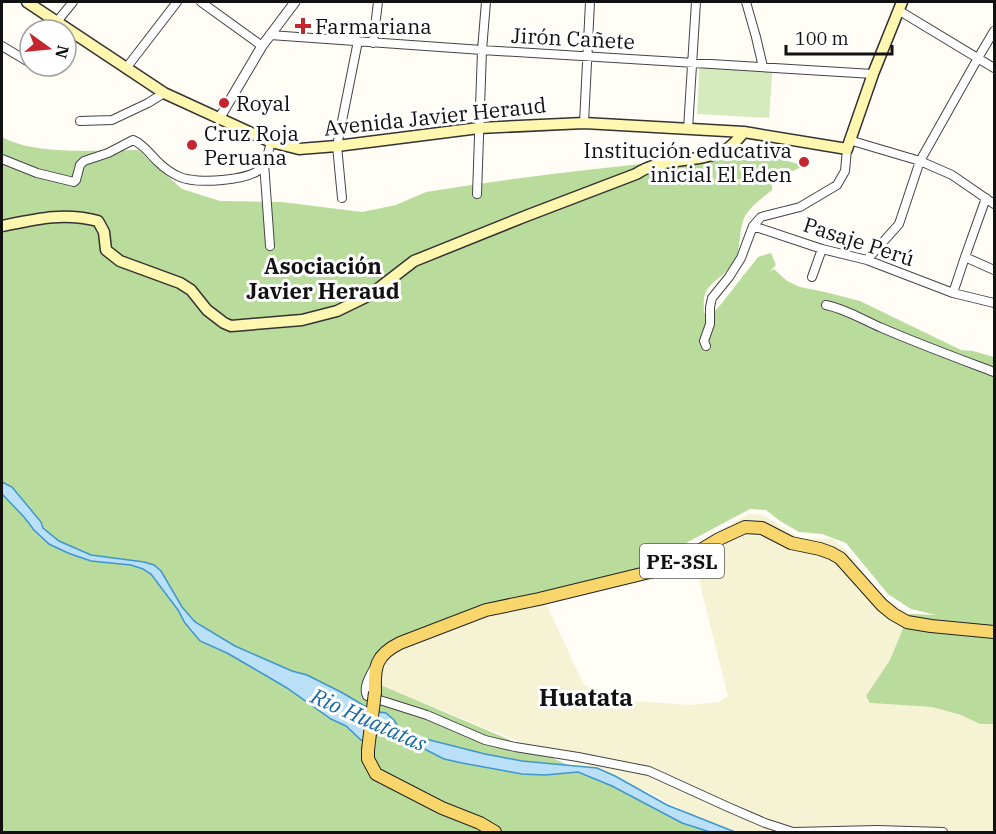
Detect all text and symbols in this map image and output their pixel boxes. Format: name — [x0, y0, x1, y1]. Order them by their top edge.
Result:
place label: Farmariana — [315, 12, 432, 40]
north arrow — [18, 18, 78, 78]
scale bar — [786, 18, 892, 56]
marker: Farmariana — [296, 19, 310, 33]
street label: Jirón Cañete — [510, 21, 636, 55]
text: 100 m — [795, 27, 849, 50]
text: N — [51, 43, 74, 61]
place label: Royal — [236, 89, 290, 117]
street label: Avenida Javier Heraud — [322, 90, 548, 142]
marker: Royal — [217, 96, 231, 110]
place label: Cruz Roja Peruana — [204, 119, 299, 171]
place label: Institución educativa inicial El Eden — [583, 136, 792, 188]
marker: Cruz Roja Peruana — [185, 138, 199, 152]
marker: Institución educativa inicial El Eden — [797, 155, 811, 169]
street label: Pasaje Perú — [800, 210, 918, 272]
district label: Asociación Javier Heraud — [246, 251, 400, 305]
road number: PE-3SL — [640, 544, 724, 578]
water label: Rio Huatatas — [306, 680, 432, 758]
district label: Huatata — [539, 681, 633, 713]

